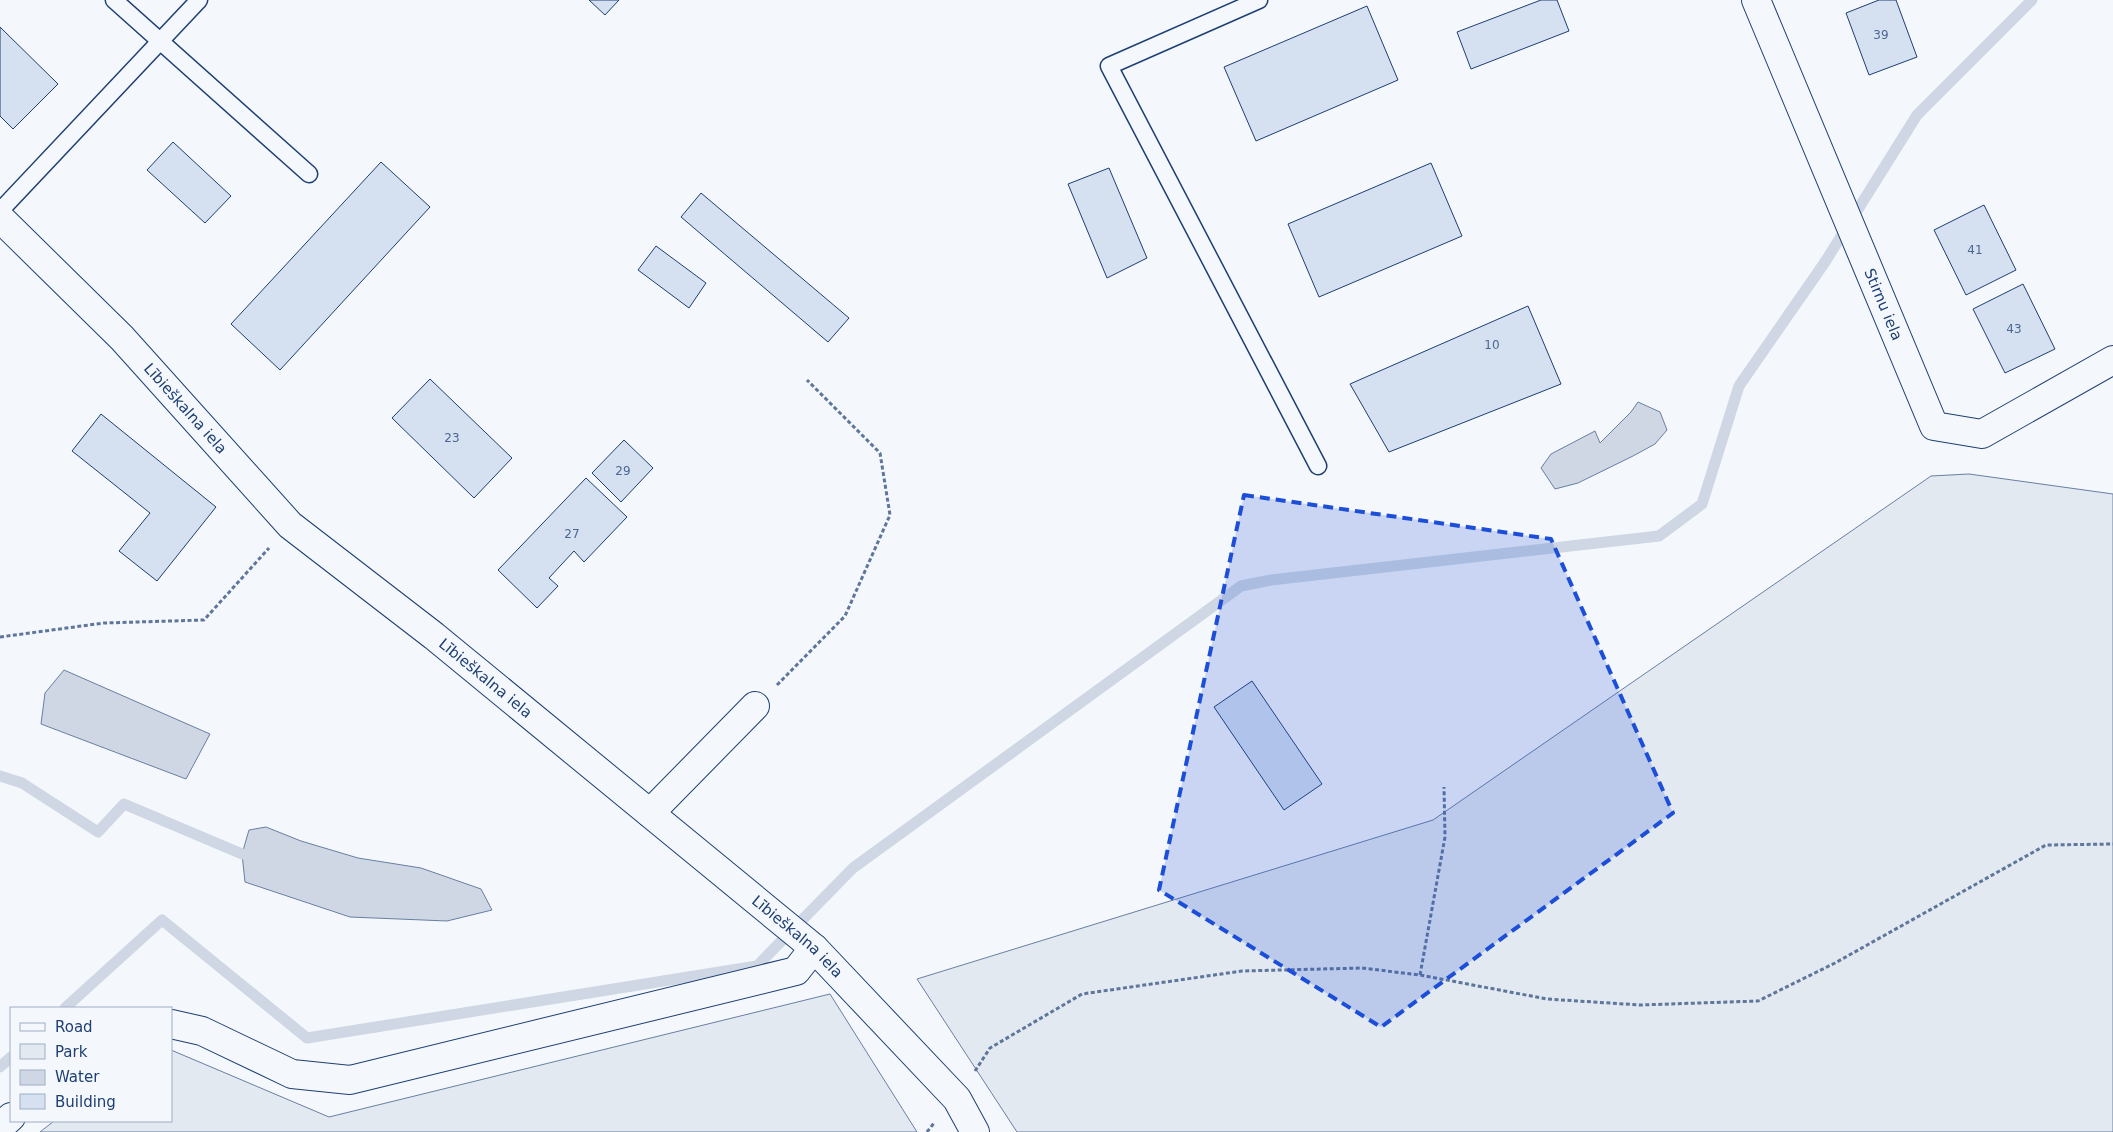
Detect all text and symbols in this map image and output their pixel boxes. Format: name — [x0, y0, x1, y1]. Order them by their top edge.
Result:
house number: 39 — [1873, 28, 1889, 42]
house number: 41 — [1967, 243, 1983, 257]
street label: Stirnu iela — [1860, 266, 1906, 343]
house number: 43 — [2006, 322, 2022, 336]
house number: 10 — [1484, 338, 1500, 352]
street label: Lībieškalna iela — [140, 360, 231, 458]
house number: 23 — [444, 431, 460, 445]
house number: 29 — [615, 464, 631, 478]
house number: 27 — [564, 527, 580, 541]
street label: Lībieškalna iela — [435, 635, 536, 722]
street label: Lībieškalna iela — [748, 892, 846, 982]
legend — [10, 1007, 172, 1122]
text: Road — [55, 1018, 93, 1036]
text: Park — [55, 1043, 88, 1061]
text: Water — [55, 1068, 100, 1086]
text: Building — [55, 1093, 116, 1111]

